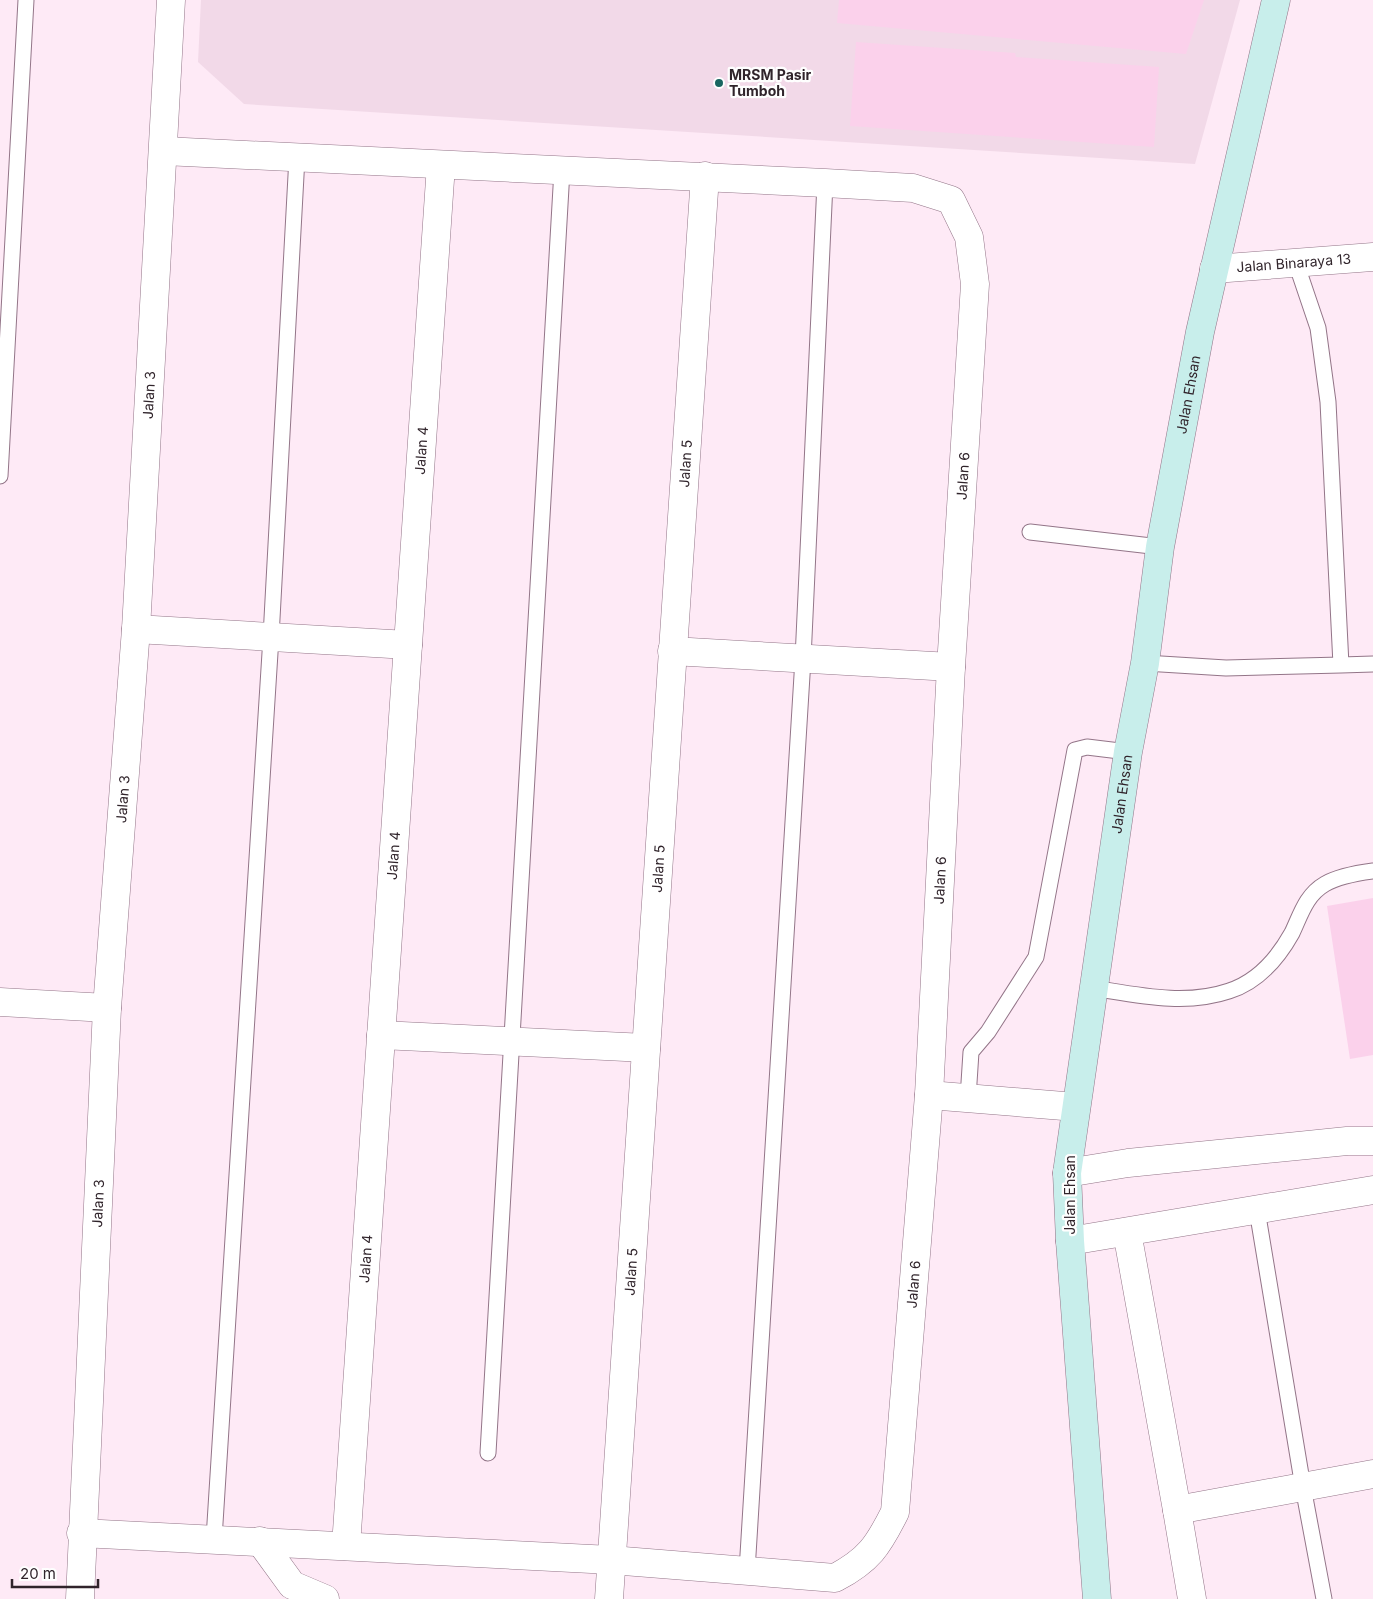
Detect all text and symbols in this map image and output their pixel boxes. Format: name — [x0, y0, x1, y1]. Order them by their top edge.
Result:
place label: MRSM Pasir Tumboh — [729, 66, 811, 99]
marker: MRSM Pasir Tumboh — [713, 77, 725, 89]
street label: Jalan Binaraya 13 — [1236, 250, 1352, 275]
street label: Jalan Ehsan — [1172, 354, 1203, 435]
street label: Jalan 3 — [139, 371, 158, 420]
street label: Jalan 4 — [411, 426, 431, 475]
street label: Jalan 5 — [675, 439, 695, 488]
street label: Jalan 6 — [952, 451, 972, 500]
street label: Jalan Ehsan — [1107, 753, 1136, 835]
street label: Jalan 3 — [112, 775, 133, 824]
street label: Jalan 4 — [383, 831, 403, 880]
street label: Jalan 5 — [648, 844, 668, 893]
street label: Jalan 6 — [930, 856, 949, 905]
street label: Jalan Ehsan — [1061, 1155, 1078, 1235]
street label: Jalan 3 — [88, 1179, 107, 1228]
street label: Jalan 4 — [355, 1234, 375, 1283]
street label: Jalan 5 — [620, 1247, 641, 1296]
street label: Jalan 6 — [903, 1260, 923, 1309]
scale bar — [12, 1556, 99, 1588]
text: 20 m — [20, 1564, 56, 1583]

